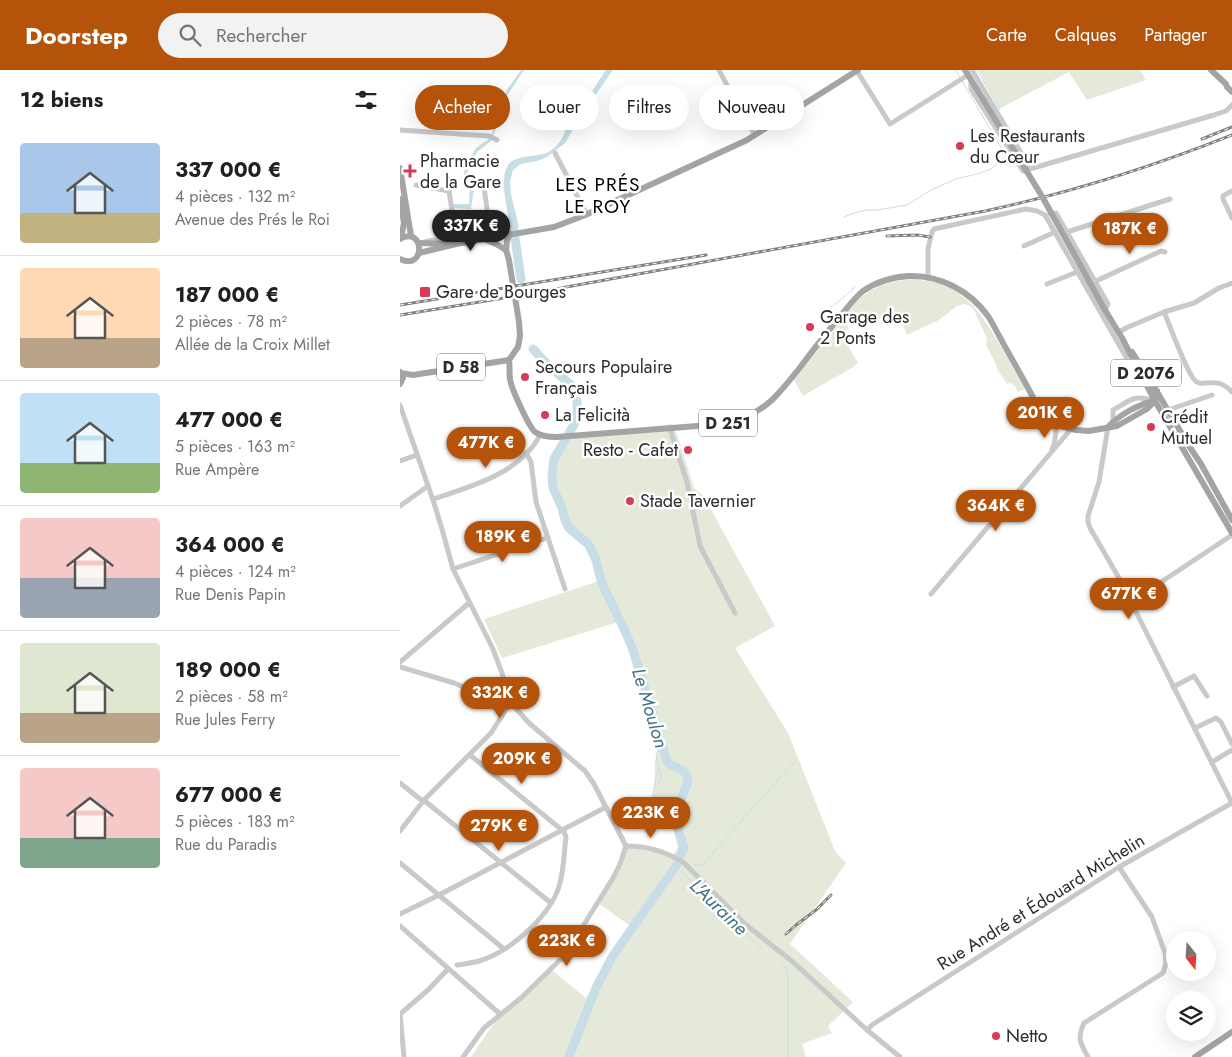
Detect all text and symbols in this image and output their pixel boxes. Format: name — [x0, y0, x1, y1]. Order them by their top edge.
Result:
search box — [158, 13, 508, 58]
text: Doorstep — [25, 18, 128, 53]
icon: search — [176, 21, 204, 49]
text: Rechercher — [216, 22, 307, 49]
text: Carte — [986, 22, 1027, 48]
text: Calques — [1055, 22, 1116, 48]
text: Partager — [1144, 22, 1207, 48]
text: 12 biens — [20, 85, 103, 115]
chip: Acheter — [415, 85, 510, 130]
chip: Louer — [520, 85, 599, 130]
chip: Filtres — [609, 85, 689, 130]
chip: Nouveau — [699, 85, 804, 130]
icon: filters — [352, 86, 380, 114]
place label: Les Restaurants du Cœur — [970, 123, 1085, 170]
marker: Les Restaurants du Cœur — [954, 140, 966, 152]
place label: Pharmacie de la Gare — [420, 148, 501, 195]
text: 337 000 € — [175, 155, 282, 185]
icon: home — [60, 163, 120, 223]
marker: Pharmacie de la Gare — [404, 165, 416, 177]
district label: LES PRÉS LE ROY — [555, 171, 641, 220]
text: 4 pièces · 132 m² — [175, 185, 295, 208]
text: Avenue des Prés le Roi — [175, 208, 330, 231]
pin: 337K € — [430, 210, 512, 252]
pin: 187K € — [1089, 212, 1171, 255]
text: 337K € — [443, 214, 499, 237]
text: 187K € — [1103, 217, 1157, 240]
place label: Gare de Bourges — [436, 279, 566, 305]
text: 187 000 € — [175, 280, 279, 310]
marker: Gare de Bourges — [418, 285, 432, 299]
icon: home — [60, 288, 120, 348]
place label: Garage des 2 Ponts — [820, 304, 909, 351]
text: 2 pièces · 78 m² — [175, 310, 287, 333]
marker: Garage des 2 Ponts — [804, 321, 816, 333]
text: Allée de la Croix Millet — [175, 333, 330, 356]
road number: D 58 — [437, 354, 485, 380]
place label: Secours Populaire Français — [535, 354, 672, 401]
road number: D 2076 — [1111, 360, 1181, 386]
marker: Secours Populaire Français — [519, 371, 531, 383]
pin: 201K € — [1004, 396, 1086, 439]
text: 201K € — [1017, 401, 1073, 424]
place label: La Felicità — [555, 402, 630, 428]
place label: Crédit Mutuel — [1161, 404, 1212, 451]
text: 477 000 € — [175, 405, 283, 435]
marker: La Felicità — [539, 409, 551, 421]
road number: D 251 — [699, 409, 757, 436]
icon: home — [60, 413, 120, 473]
marker: Crédit Mutuel — [1145, 421, 1157, 433]
pin: 477K € — [445, 426, 527, 469]
text: 477K € — [458, 431, 514, 454]
text: 5 pièces · 163 m² — [175, 435, 295, 458]
place label: Resto - Cafet — [583, 437, 679, 463]
marker: Resto - Cafet — [682, 444, 694, 456]
text: Rue Ampère — [175, 458, 259, 481]
place label: Stade Tavernier — [640, 488, 756, 514]
pin: 364K € — [955, 490, 1037, 532]
text: 364K € — [967, 494, 1025, 517]
marker: Stade Tavernier — [624, 495, 636, 507]
pin: 189K € — [462, 520, 544, 563]
text: 189K € — [475, 525, 531, 548]
text: 364 000 € — [175, 530, 285, 560]
icon: home — [60, 538, 120, 598]
text: 4 pièces · 124 m² — [175, 560, 296, 583]
pin: 677K € — [1088, 578, 1170, 620]
text: 677K € — [1101, 582, 1157, 605]
text: Rue Denis Papin — [175, 583, 286, 606]
text: 189 000 € — [175, 655, 281, 685]
icon: home — [60, 663, 120, 723]
water label: Le Moulon — [625, 665, 675, 751]
pin: 332K € — [459, 676, 541, 719]
text: 332K € — [472, 681, 528, 704]
text: 2 pièces · 58 m² — [175, 685, 288, 708]
text: Rue Jules Ferry — [175, 708, 275, 731]
pin: 209K € — [481, 742, 563, 785]
text: 209K € — [493, 747, 551, 770]
text: 677 000 € — [175, 780, 282, 810]
icon: home — [60, 788, 120, 848]
pin: 223K € — [610, 796, 692, 839]
text: 223K € — [622, 801, 680, 824]
text: 5 pièces · 183 m² — [175, 810, 295, 833]
pin: 279K € — [458, 810, 540, 852]
text: 279K € — [470, 814, 528, 837]
street label: Rue André et Édouard Michelin — [932, 827, 1150, 977]
text: Rue du Paradis — [175, 833, 277, 856]
water label: L'Auraine — [684, 873, 754, 942]
pin: 223K € — [526, 924, 608, 967]
text: 223K € — [538, 929, 596, 952]
north arrow — [1166, 931, 1216, 981]
map controls — [1166, 931, 1216, 1041]
button: layers — [1166, 991, 1216, 1041]
place label: Netto — [1006, 1023, 1048, 1049]
marker: Netto — [990, 1030, 1002, 1042]

